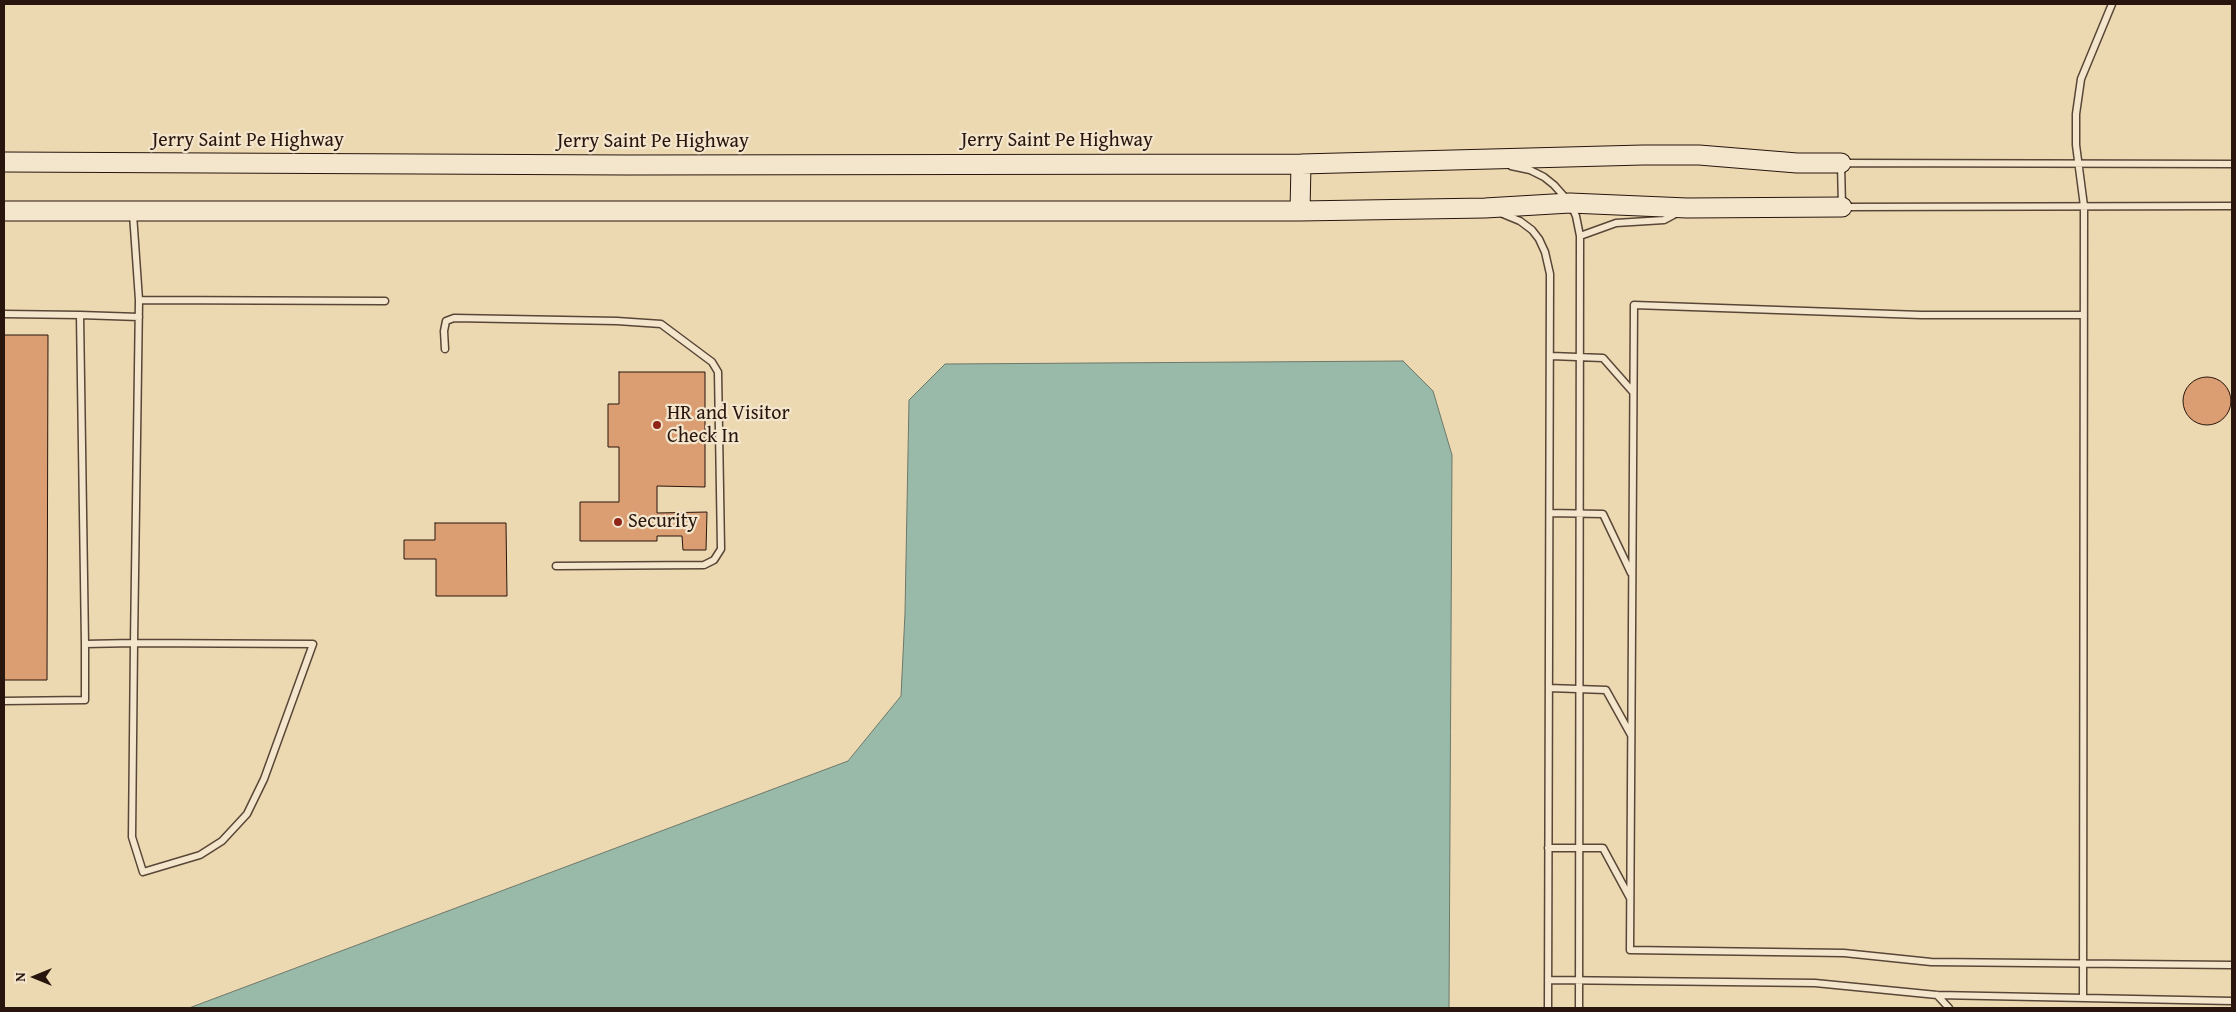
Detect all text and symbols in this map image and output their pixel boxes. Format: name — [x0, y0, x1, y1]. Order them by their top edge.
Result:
street label: Jerry Saint Pe Highway — [152, 129, 344, 153]
street label: Jerry Saint Pe Highway — [961, 129, 1153, 153]
street label: Jerry Saint Pe Highway — [557, 130, 749, 154]
place label: HR and Visitor Check In — [667, 402, 790, 449]
marker: HR and Visitor Check In — [651, 419, 663, 431]
place label: Security — [628, 510, 698, 534]
marker: Security — [612, 516, 624, 528]
north arrow — [10, 952, 60, 1002]
text: N — [10, 972, 30, 982]

